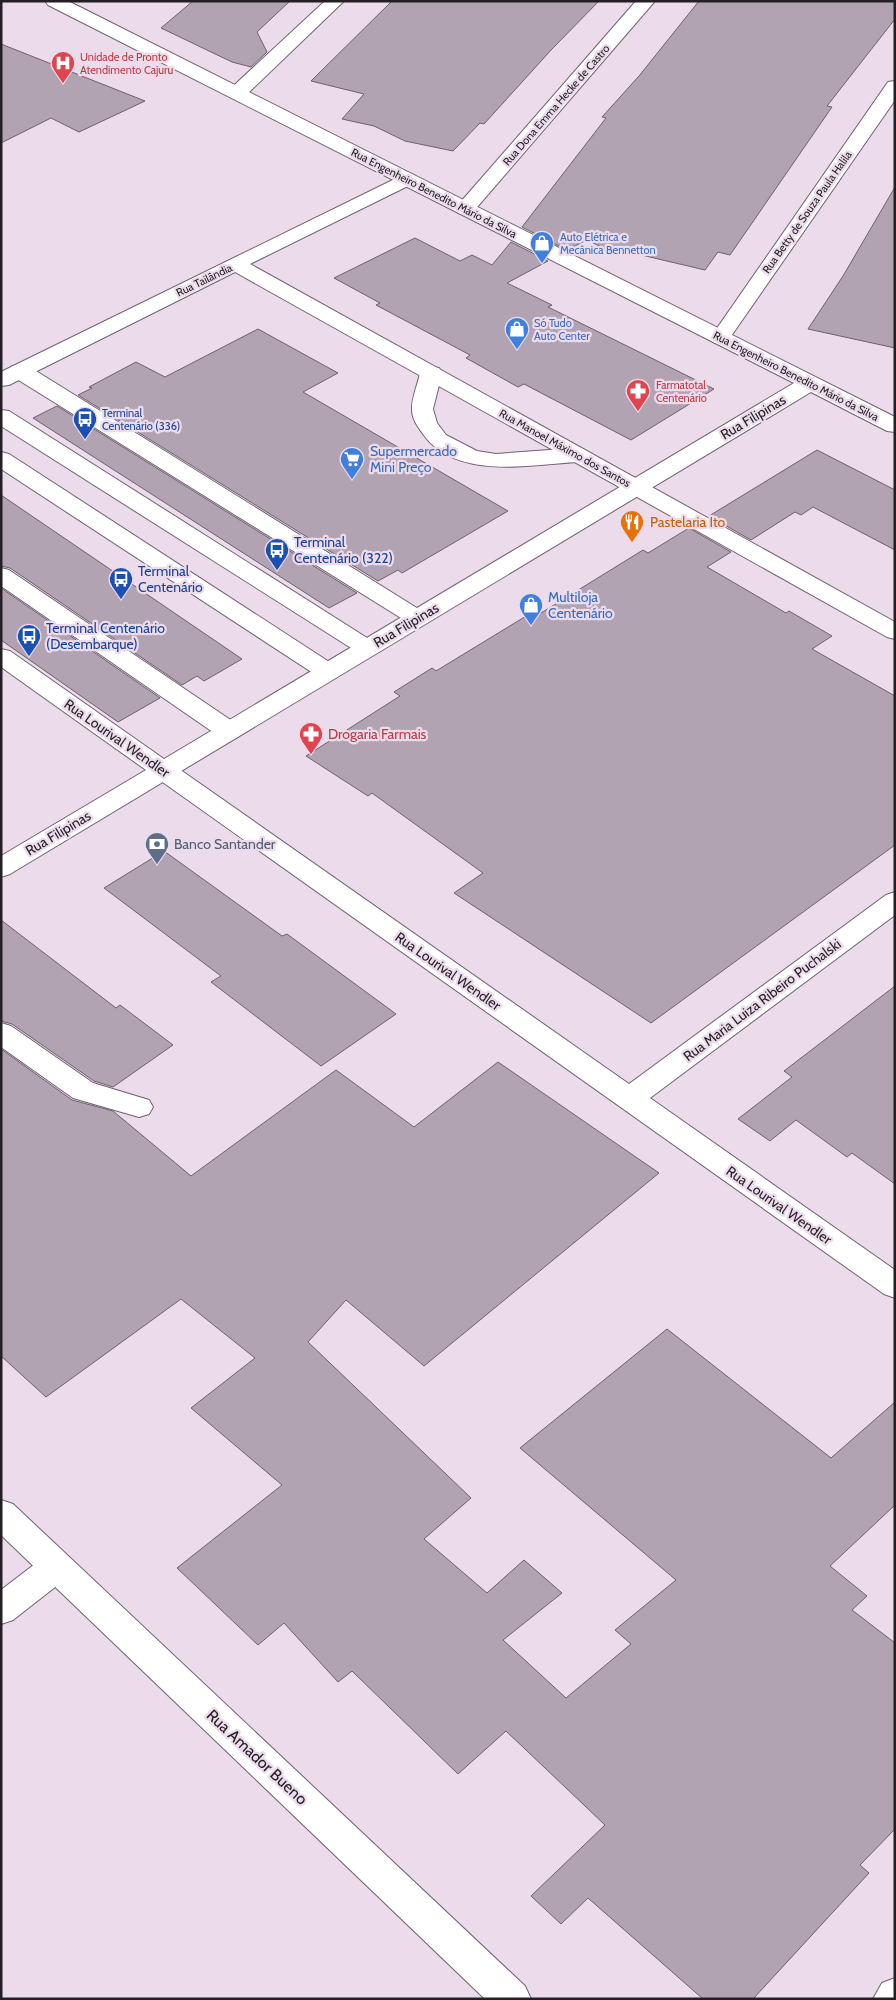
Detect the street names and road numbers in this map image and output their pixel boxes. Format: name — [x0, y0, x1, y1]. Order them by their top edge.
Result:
street label: Rua Dona Emma Hecke de Castro — [500, 42, 612, 168]
street label: Rua Engenheiro Benedito Mário da Silva — [349, 145, 520, 241]
street label: Rua Betty de Souza Paula Halila — [759, 147, 855, 276]
street label: Rua Tailândia — [174, 260, 235, 300]
street label: Rua Engenheiro Benedito Mário da Silva — [711, 328, 882, 424]
street label: Rua Filipinas — [717, 390, 789, 444]
street label: Rua Manoel Máximo dos Santos — [497, 406, 634, 490]
street label: Rua Filipinas — [370, 598, 442, 652]
street label: Rua Lourival Wendler — [61, 695, 174, 782]
street label: Rua Filipinas — [22, 806, 94, 860]
street label: Rua Lourival Wendler — [392, 928, 505, 1015]
street label: Rua Maria Luiza Ribeiro Puchalski — [680, 935, 845, 1065]
street label: Rua Lourival Wendler — [723, 1162, 836, 1249]
street label: Rua Amador Bueno — [203, 1705, 311, 1809]

